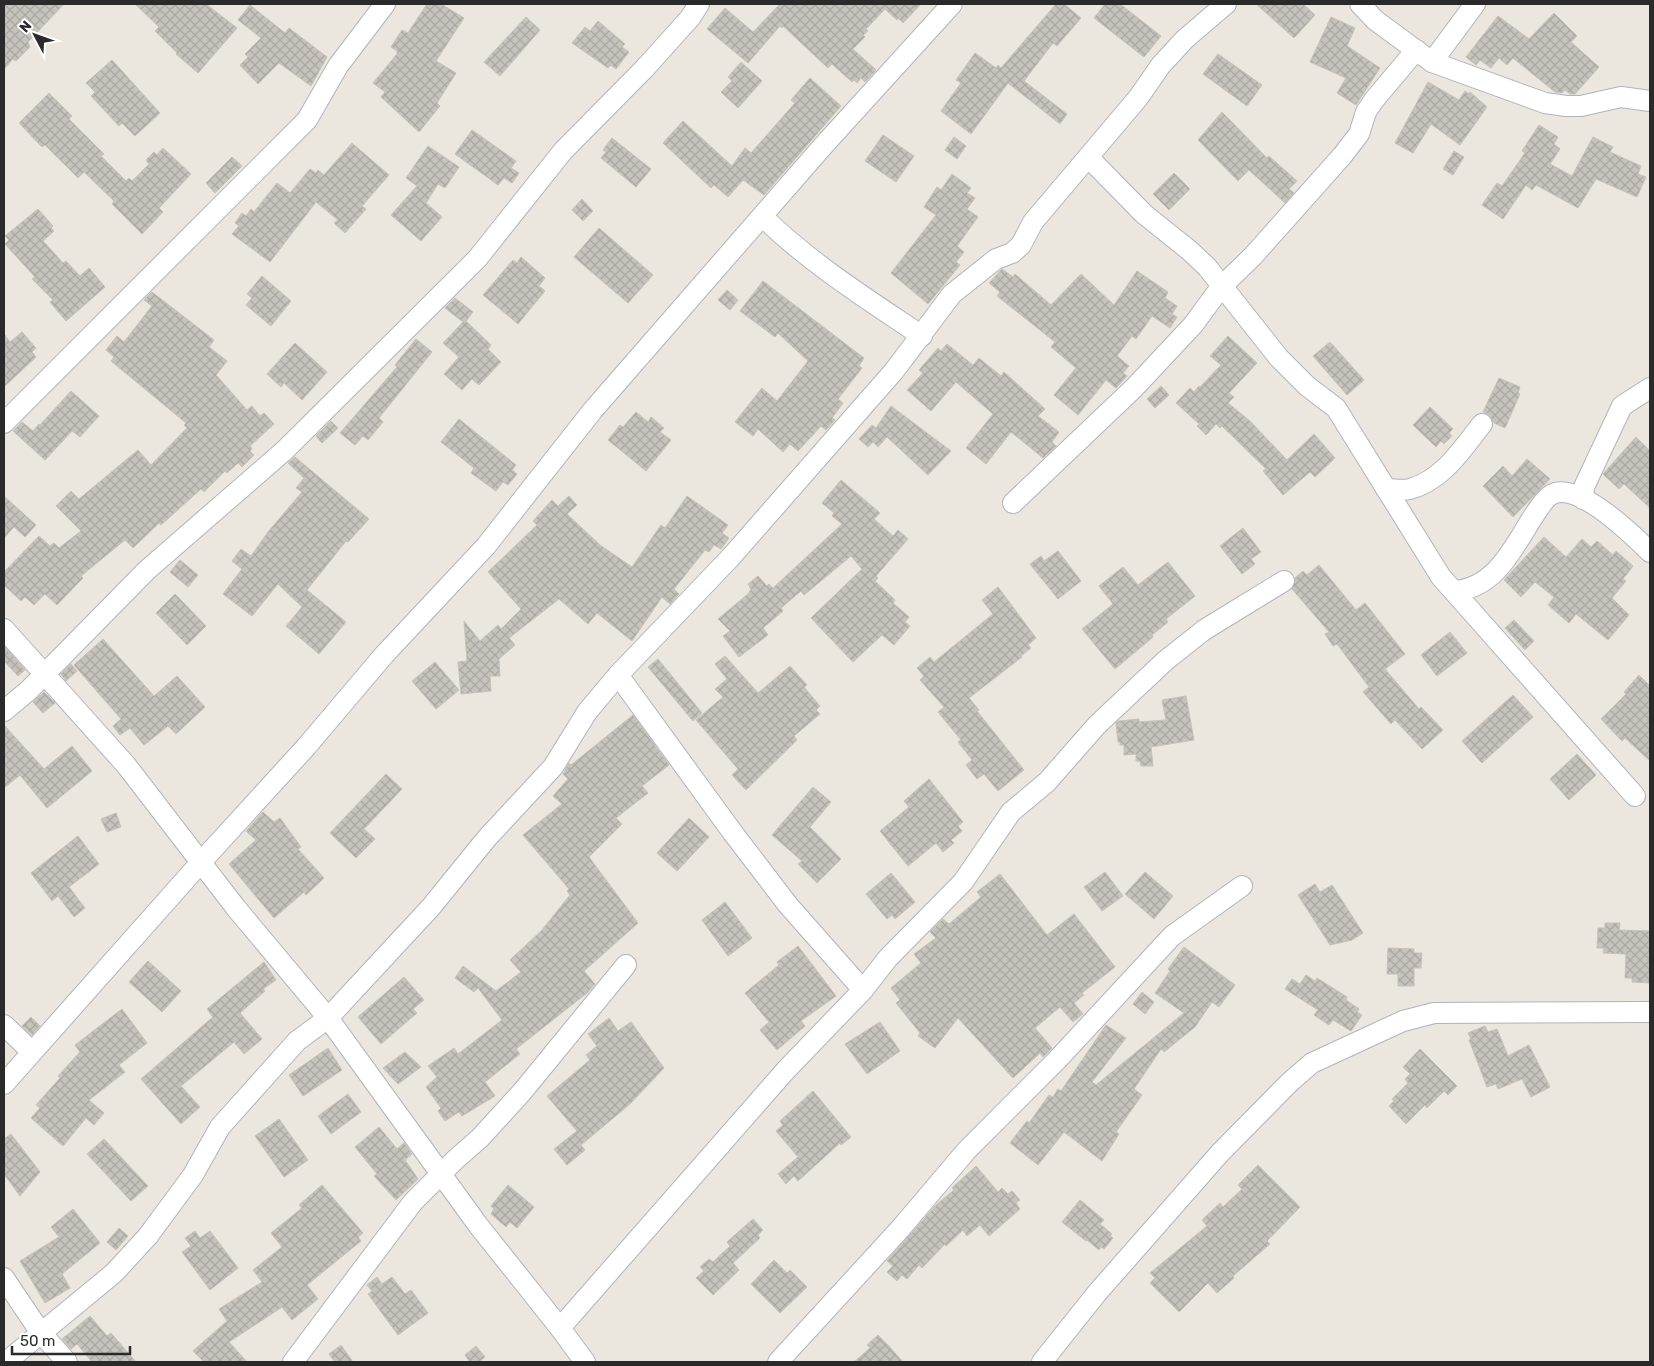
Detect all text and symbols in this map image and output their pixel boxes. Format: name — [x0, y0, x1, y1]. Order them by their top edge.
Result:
north arrow — [10, 10, 60, 60]
text: N — [16, 17, 35, 36]
scale bar — [12, 1324, 130, 1356]
text: 50 m — [20, 1332, 55, 1350]

